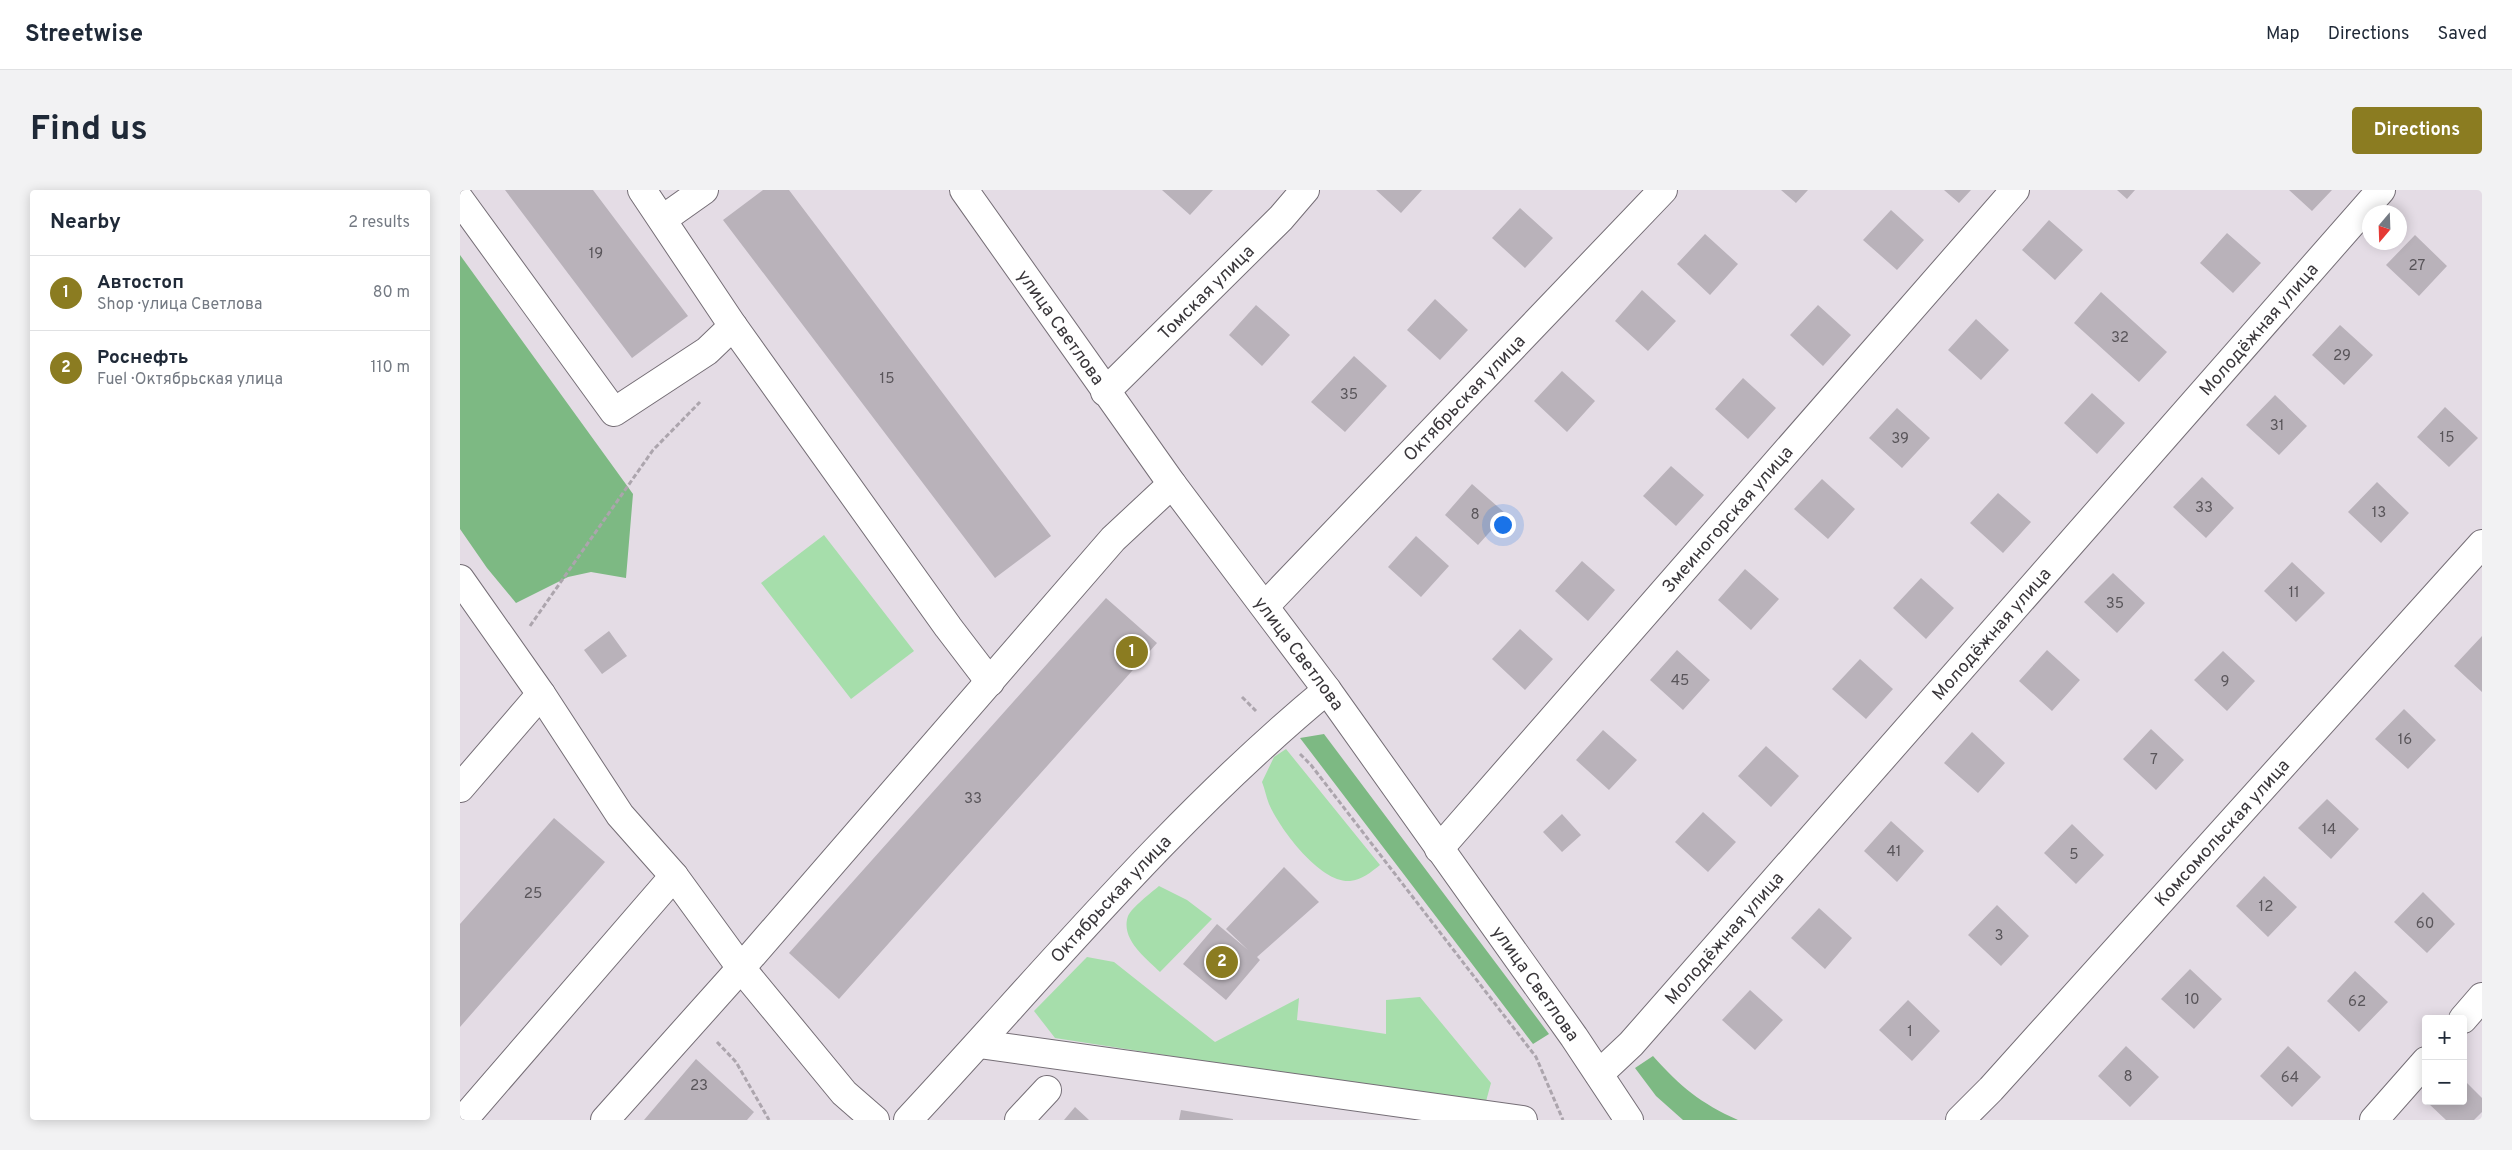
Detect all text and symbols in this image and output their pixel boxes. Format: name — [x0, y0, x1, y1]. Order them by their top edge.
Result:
text: Streetwise — [25, 20, 143, 50]
text: Map — [2266, 23, 2300, 46]
text: Directions — [2328, 23, 2410, 46]
text: Saved — [2438, 23, 2487, 46]
button: Directions — [2352, 107, 2482, 154]
text: Find us — [30, 108, 148, 152]
north arrow — [2362, 205, 2407, 250]
text: Nearby — [50, 209, 121, 236]
text: 2 results — [348, 213, 410, 233]
street label: Томская улица — [1154, 241, 1260, 346]
house number: 19 — [589, 245, 603, 264]
house number: 27 — [2409, 257, 2426, 276]
street label: Молодёжная улица — [2195, 259, 2324, 401]
street label: улица Светлова — [1011, 266, 1109, 390]
text: Автостоп — [97, 271, 184, 295]
text: 1 — [63, 283, 69, 303]
text: 80 m — [373, 283, 410, 303]
text: Shop · улица Светлова — [97, 295, 263, 315]
house number: 32 — [2111, 329, 2129, 348]
street label: Октябрьская улица — [1399, 331, 1531, 467]
text: Роснефть — [97, 346, 189, 370]
house number: 29 — [2333, 347, 2351, 366]
text: 2 — [61, 358, 71, 378]
text: 110 m — [370, 358, 410, 378]
text: Fuel · Октябрьская улица — [97, 370, 283, 390]
house number: 15 — [880, 370, 894, 389]
house number: 35 — [1340, 386, 1358, 405]
house number: 31 — [2270, 417, 2284, 436]
house number: 15 — [2440, 429, 2454, 448]
house number: 39 — [1891, 430, 1909, 449]
street label: Змеиногорская улица — [1658, 442, 1799, 599]
house number: 33 — [2195, 499, 2213, 518]
house number: 13 — [2372, 504, 2386, 523]
house number: 8 — [1470, 506, 1480, 525]
your location — [1490, 512, 1516, 538]
street label: Молодёжная улица — [1928, 563, 2057, 706]
house number: 11 — [2288, 584, 2300, 603]
street label: улица Светлова — [1248, 593, 1348, 716]
house number: 35 — [2106, 595, 2124, 614]
pin: 1 — [1116, 633, 1148, 671]
house number: 45 — [1671, 672, 1689, 691]
house number: 9 — [2221, 673, 2229, 692]
house number: 16 — [2398, 731, 2412, 750]
house number: 7 — [2150, 751, 2158, 770]
street label: Комсомольская улица — [2151, 755, 2296, 912]
house number: 33 — [964, 790, 982, 809]
house number: 14 — [2322, 821, 2336, 840]
street label: Октябрьская улица — [1046, 831, 1177, 969]
house number: 41 — [1887, 843, 1901, 862]
house number: 5 — [2069, 846, 2079, 865]
street label: Молодёжная улица — [1661, 868, 1790, 1010]
house number: 25 — [524, 885, 542, 904]
house number: 12 — [2259, 898, 2273, 917]
house number: 60 — [2416, 915, 2434, 934]
street label: улица Светлова — [1486, 922, 1584, 1046]
house number: 3 — [1994, 927, 2004, 946]
pin: 2 — [1206, 943, 1238, 981]
house number: 10 — [2184, 991, 2200, 1010]
house number: 62 — [2348, 993, 2366, 1012]
map controls — [2422, 1015, 2467, 1105]
button: + — [2422, 1015, 2467, 1060]
house number: 1 — [1907, 1023, 1913, 1042]
button: − — [2422, 1060, 2467, 1105]
house number: 8 — [2123, 1068, 2133, 1087]
house number: 64 — [2281, 1069, 2299, 1088]
house number: 23 — [690, 1077, 708, 1096]

